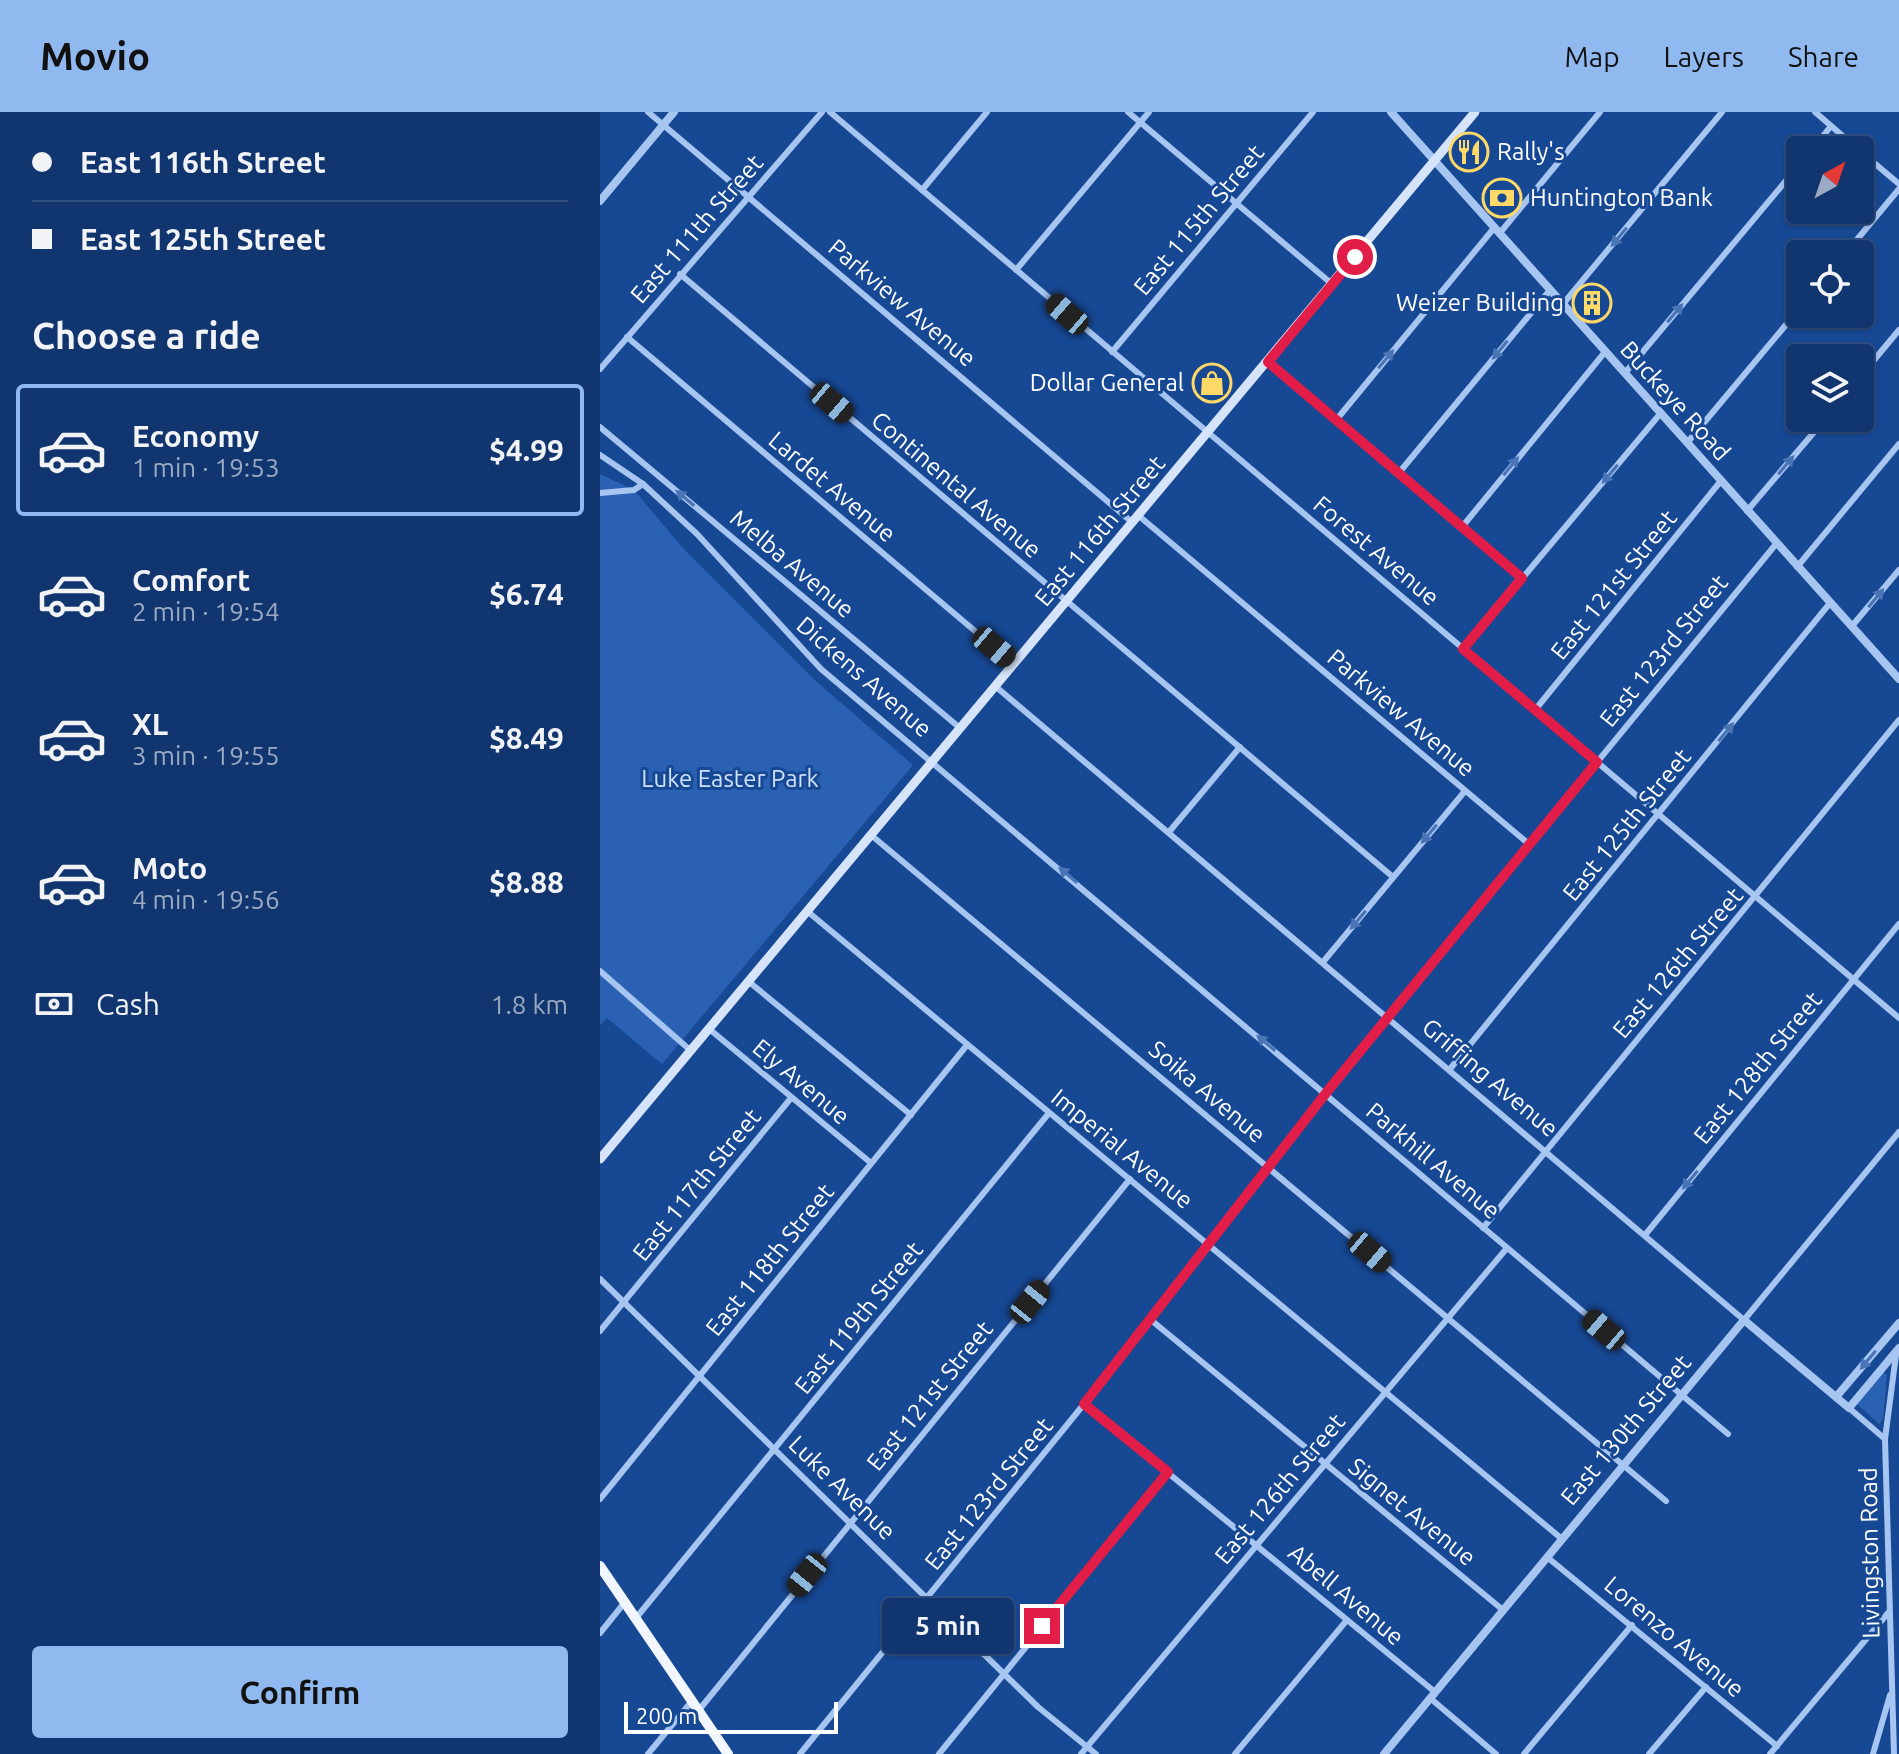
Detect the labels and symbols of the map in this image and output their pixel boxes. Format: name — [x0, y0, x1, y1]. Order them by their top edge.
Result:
restaurant icon: Rally's — [1448, 131, 1490, 173]
north arrow — [1786, 136, 1874, 224]
place label: Rally's — [1497, 138, 1565, 165]
street label: East 115th Street — [1128, 139, 1270, 300]
street label: East 111th Street — [625, 149, 769, 308]
bank icon: Huntington Bank — [1481, 177, 1523, 219]
place label: Huntington Bank — [1530, 184, 1713, 211]
one-way arrow — [1611, 227, 1628, 247]
street label: Parkview Avenue — [823, 233, 981, 372]
route start — [1337, 239, 1373, 275]
building icon: Weizer Building — [1571, 282, 1613, 324]
car — [1041, 289, 1093, 339]
place label: Weizer Building — [1396, 289, 1564, 316]
one-way arrow — [1666, 303, 1683, 323]
street label: Buckeye Road — [1615, 336, 1736, 466]
one-way arrow — [1492, 340, 1509, 360]
one-way arrow — [1377, 349, 1394, 369]
shop icon: Dollar General — [1191, 362, 1233, 404]
place label: Dollar General — [1030, 369, 1184, 396]
car — [806, 378, 858, 428]
street label: Continental Avenue — [866, 406, 1046, 563]
street label: Lardet Avenue — [764, 426, 901, 547]
street label: East 116th Street — [1029, 450, 1171, 611]
one-way arrow — [1777, 455, 1794, 475]
one-way arrow — [1502, 457, 1519, 477]
one-way arrow — [1602, 464, 1619, 484]
one-way arrow — [676, 490, 696, 507]
street label: Forest Avenue — [1308, 490, 1444, 611]
street label: Melba Avenue — [725, 504, 860, 623]
street label: East 121st Street — [1545, 504, 1682, 665]
street label: East 123rd Street — [1594, 569, 1733, 732]
one-way arrow — [1867, 588, 1883, 608]
street label: Dickens Avenue — [792, 611, 937, 742]
car — [968, 622, 1020, 672]
street label: Parkview Avenue — [1322, 643, 1480, 782]
one-way arrow — [1718, 722, 1734, 742]
street label: East 125th Street — [1557, 743, 1696, 906]
park label: Luke Easter Park — [641, 765, 819, 792]
one-way arrow — [1421, 824, 1438, 844]
one-way arrow — [1058, 867, 1078, 884]
street label: East 126th Street — [1607, 882, 1749, 1043]
one-way arrow — [1350, 909, 1367, 929]
street label: East 128th Street — [1688, 986, 1827, 1149]
street label: Griffing Avenue — [1417, 1013, 1564, 1142]
street label: Ely Avenue — [748, 1033, 855, 1130]
street label: Soika Avenue — [1144, 1035, 1271, 1148]
one-way arrow — [1256, 1035, 1276, 1052]
street label: Imperial Avenue — [1046, 1083, 1198, 1214]
street label: Parkhill Avenue — [1361, 1097, 1506, 1224]
street label: East 117th Street — [627, 1103, 766, 1266]
one-way arrow — [1682, 1169, 1699, 1189]
street label: East 118th Street — [700, 1178, 839, 1341]
car — [1344, 1227, 1396, 1277]
street label: East 119th Street — [789, 1236, 928, 1399]
car — [1006, 1276, 1054, 1328]
car — [1578, 1305, 1630, 1355]
street label: East 121st Street — [861, 1315, 998, 1476]
street label: East 130th Street — [1555, 1349, 1697, 1510]
one-way arrow — [1859, 1350, 1877, 1369]
street label: East 126th Street — [1209, 1408, 1351, 1569]
street label: East 123rd Street — [919, 1412, 1058, 1575]
street label: Luke Avenue — [784, 1430, 901, 1545]
street label: Signet Avenue — [1344, 1452, 1481, 1571]
street label: Livingston Road — [1855, 1467, 1884, 1639]
street label: Abell Avenue — [1283, 1539, 1409, 1651]
car — [783, 1549, 831, 1601]
street label: Lorenzo Avenue — [1599, 1571, 1749, 1703]
callout: 5 min — [882, 1598, 1014, 1654]
route end — [1024, 1608, 1060, 1644]
scale bar — [624, 1698, 838, 1734]

